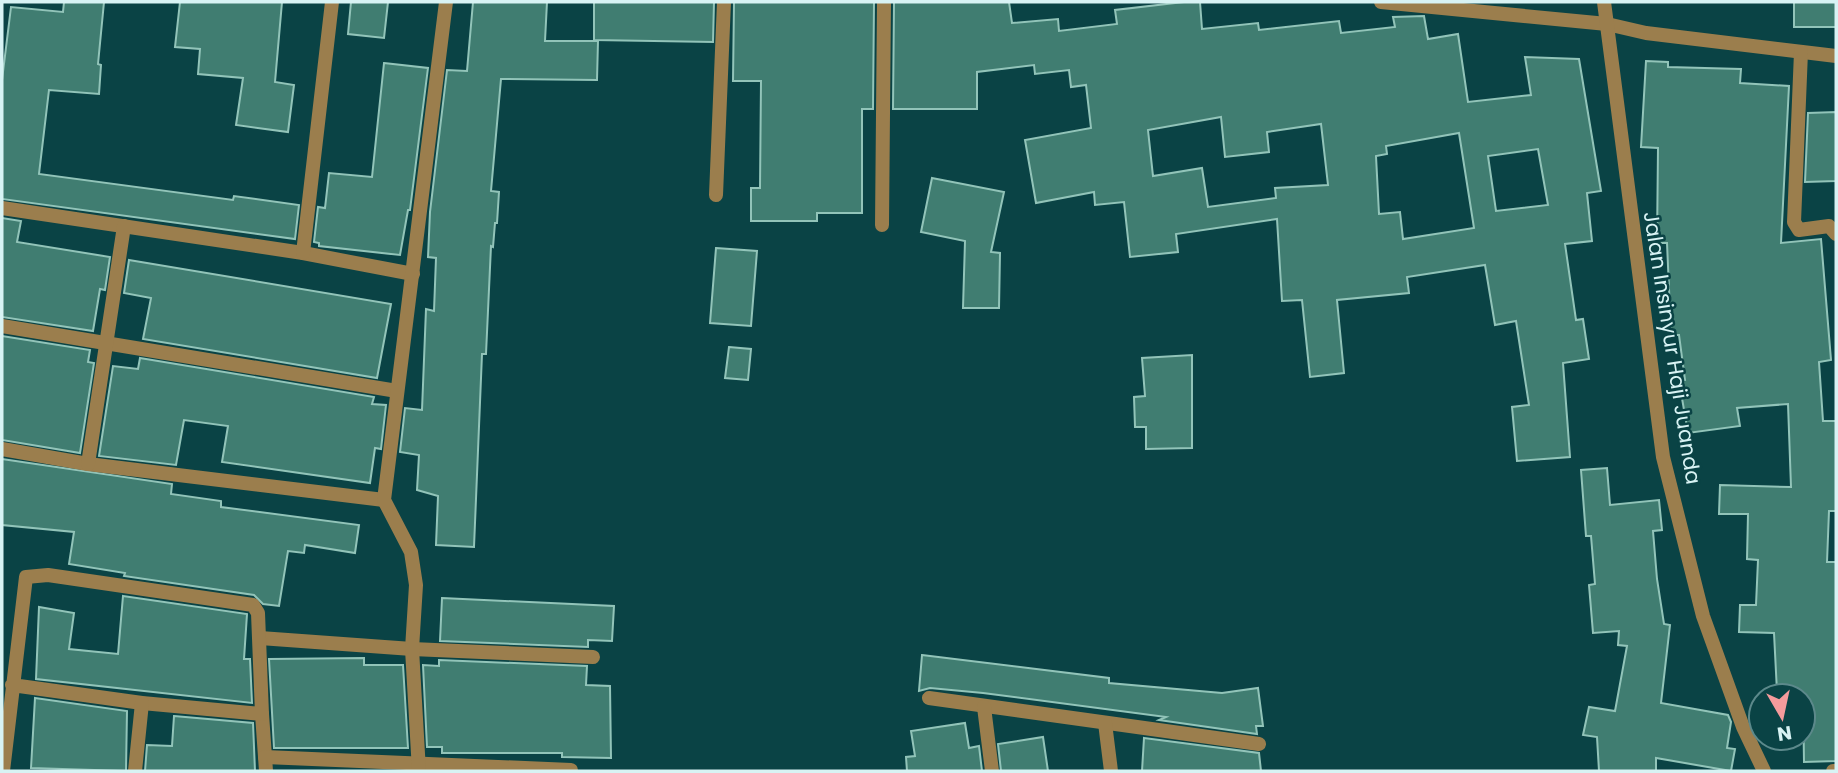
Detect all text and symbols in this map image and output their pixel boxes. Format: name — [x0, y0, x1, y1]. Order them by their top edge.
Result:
street label: Jalan Insinyur Haji Juanda — [1637, 209, 1708, 486]
north arrow — [1747, 682, 1817, 752]
text: N — [1775, 719, 1794, 748]

